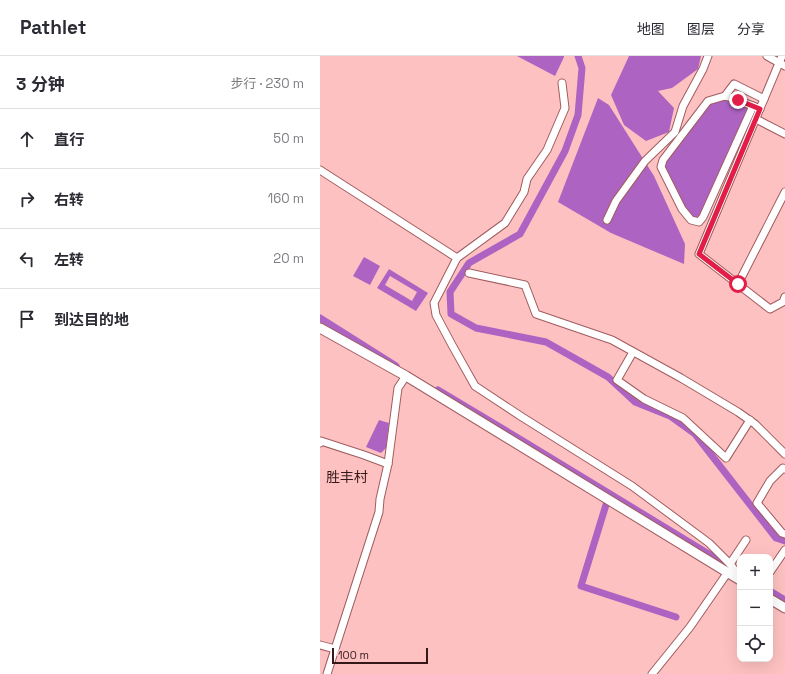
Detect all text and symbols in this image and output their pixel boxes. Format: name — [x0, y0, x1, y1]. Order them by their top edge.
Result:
text: Pathlet — [20, 15, 86, 40]
text: 地图 — [637, 20, 665, 38]
text: 图层 — [687, 20, 715, 38]
text: 分享 — [737, 20, 765, 38]
text: 3 分钟 — [16, 73, 65, 95]
text: 步行 · 230 m — [230, 75, 304, 92]
route end — [729, 91, 747, 109]
icon: ahead — [16, 128, 38, 150]
text: 直行 — [54, 130, 84, 149]
text: 50 m — [273, 130, 304, 147]
icon: right — [16, 188, 38, 210]
text: 右转 — [54, 190, 84, 209]
text: 160 m — [268, 190, 304, 207]
icon: left — [16, 248, 38, 270]
text: 左转 — [54, 250, 84, 269]
text: 20 m — [273, 250, 304, 267]
route start — [729, 275, 747, 293]
icon: arrive — [16, 308, 38, 330]
text: 到达目的地 — [54, 310, 129, 329]
district label: 胜丰村 — [326, 468, 368, 486]
map controls — [737, 554, 773, 662]
button: + — [737, 554, 773, 590]
button: − — [737, 590, 773, 626]
button: locate — [737, 626, 773, 662]
scale bar — [332, 646, 428, 665]
text: 100 m — [338, 648, 369, 662]

